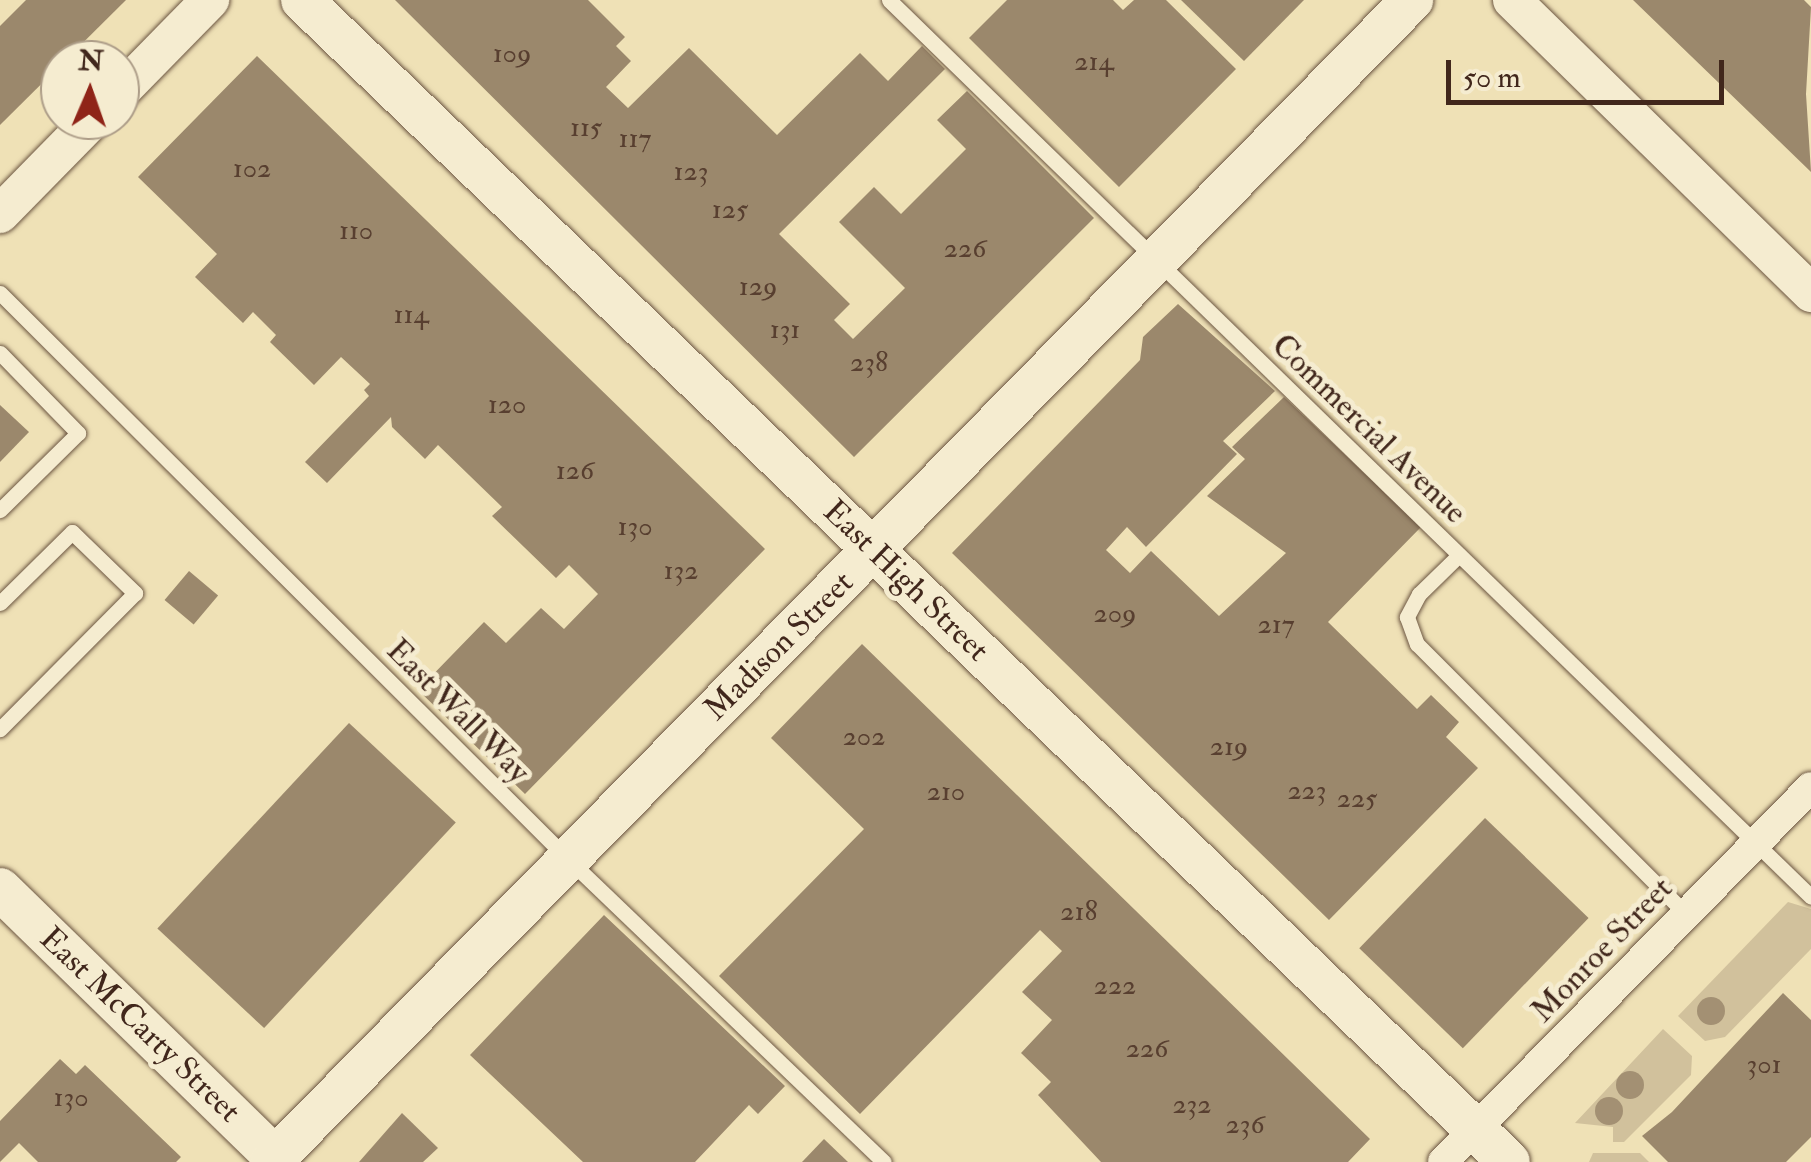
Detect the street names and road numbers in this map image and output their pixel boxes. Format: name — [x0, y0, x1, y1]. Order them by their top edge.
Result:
street label: Commercial Avenue — [1264, 326, 1474, 532]
street label: East High Street — [815, 492, 997, 670]
street label: Madison Street — [697, 564, 861, 728]
street label: East Wall Way — [378, 631, 538, 791]
street label: Monroe Street — [1523, 870, 1681, 1030]
street label: East McCarty Street — [32, 919, 248, 1131]

